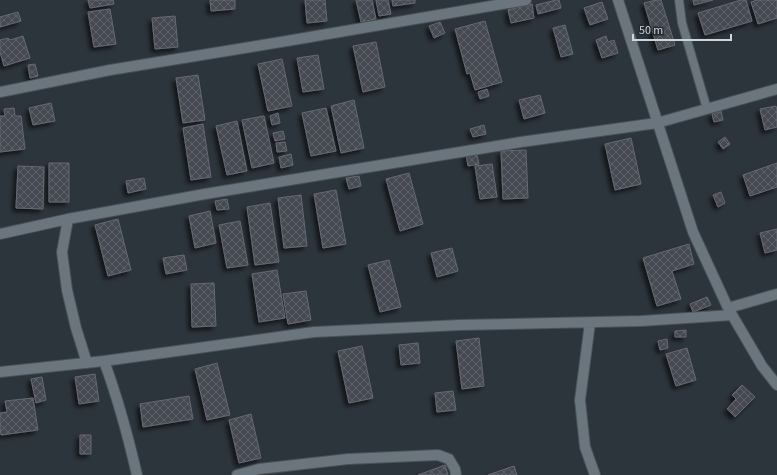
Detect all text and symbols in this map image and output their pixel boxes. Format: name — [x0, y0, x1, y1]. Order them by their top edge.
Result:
scale bar — [633, 16, 731, 42]
text: 50 m — [639, 22, 663, 39]

